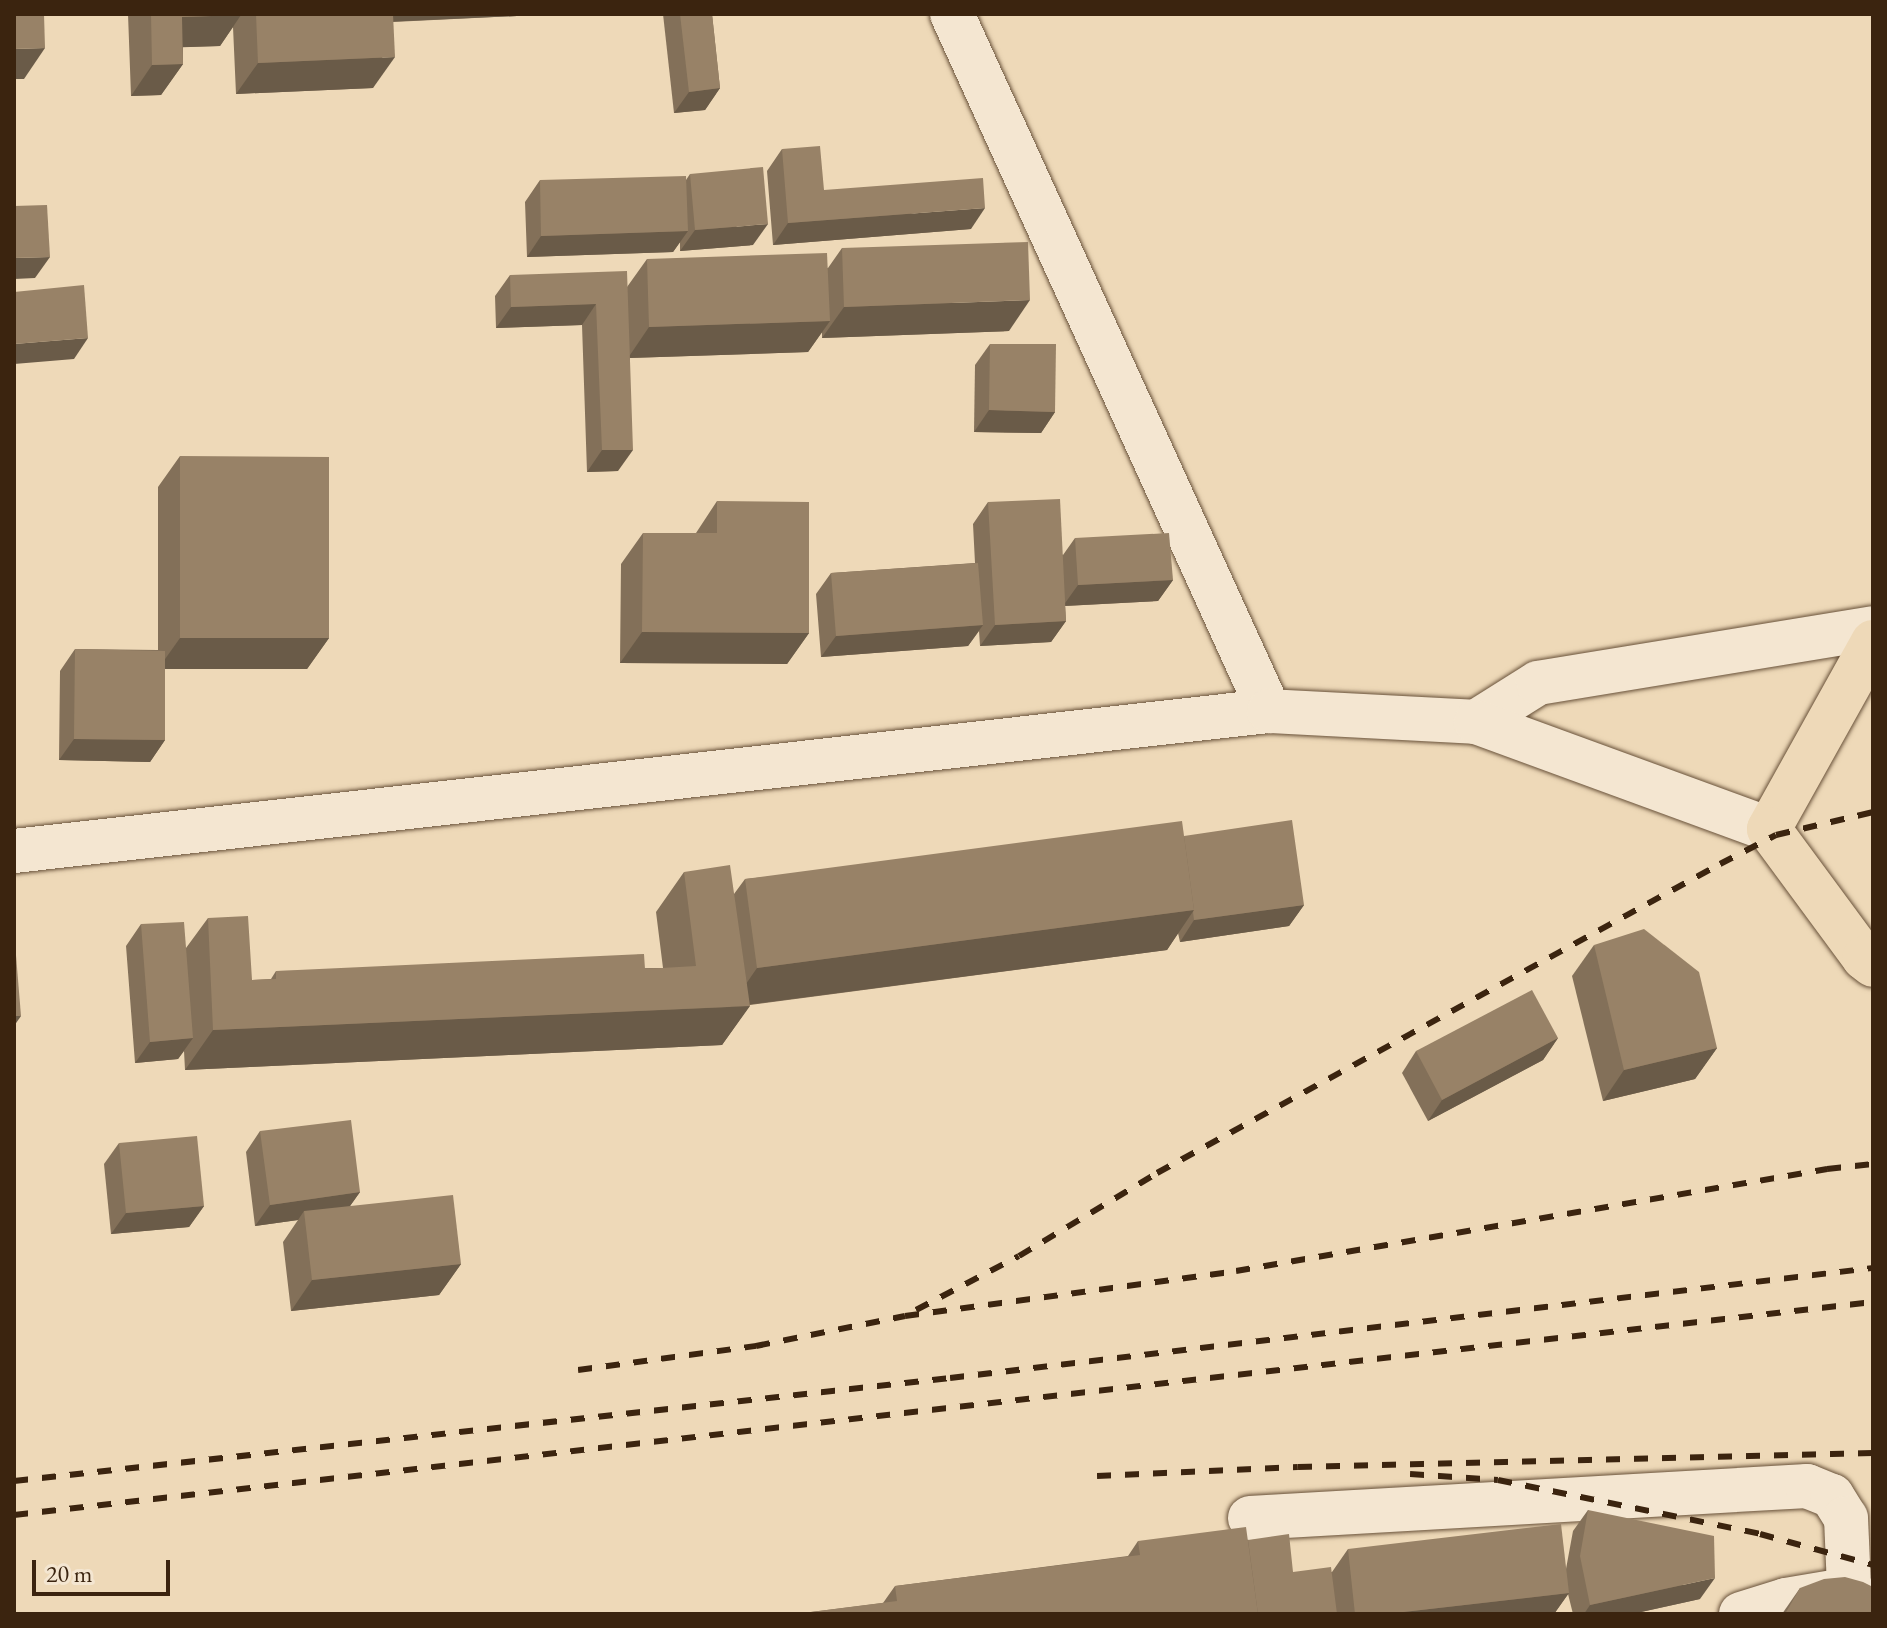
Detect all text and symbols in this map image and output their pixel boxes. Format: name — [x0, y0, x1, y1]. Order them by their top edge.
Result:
scale bar — [36, 1544, 174, 1594]
text: 20 m — [46, 1558, 93, 1589]

